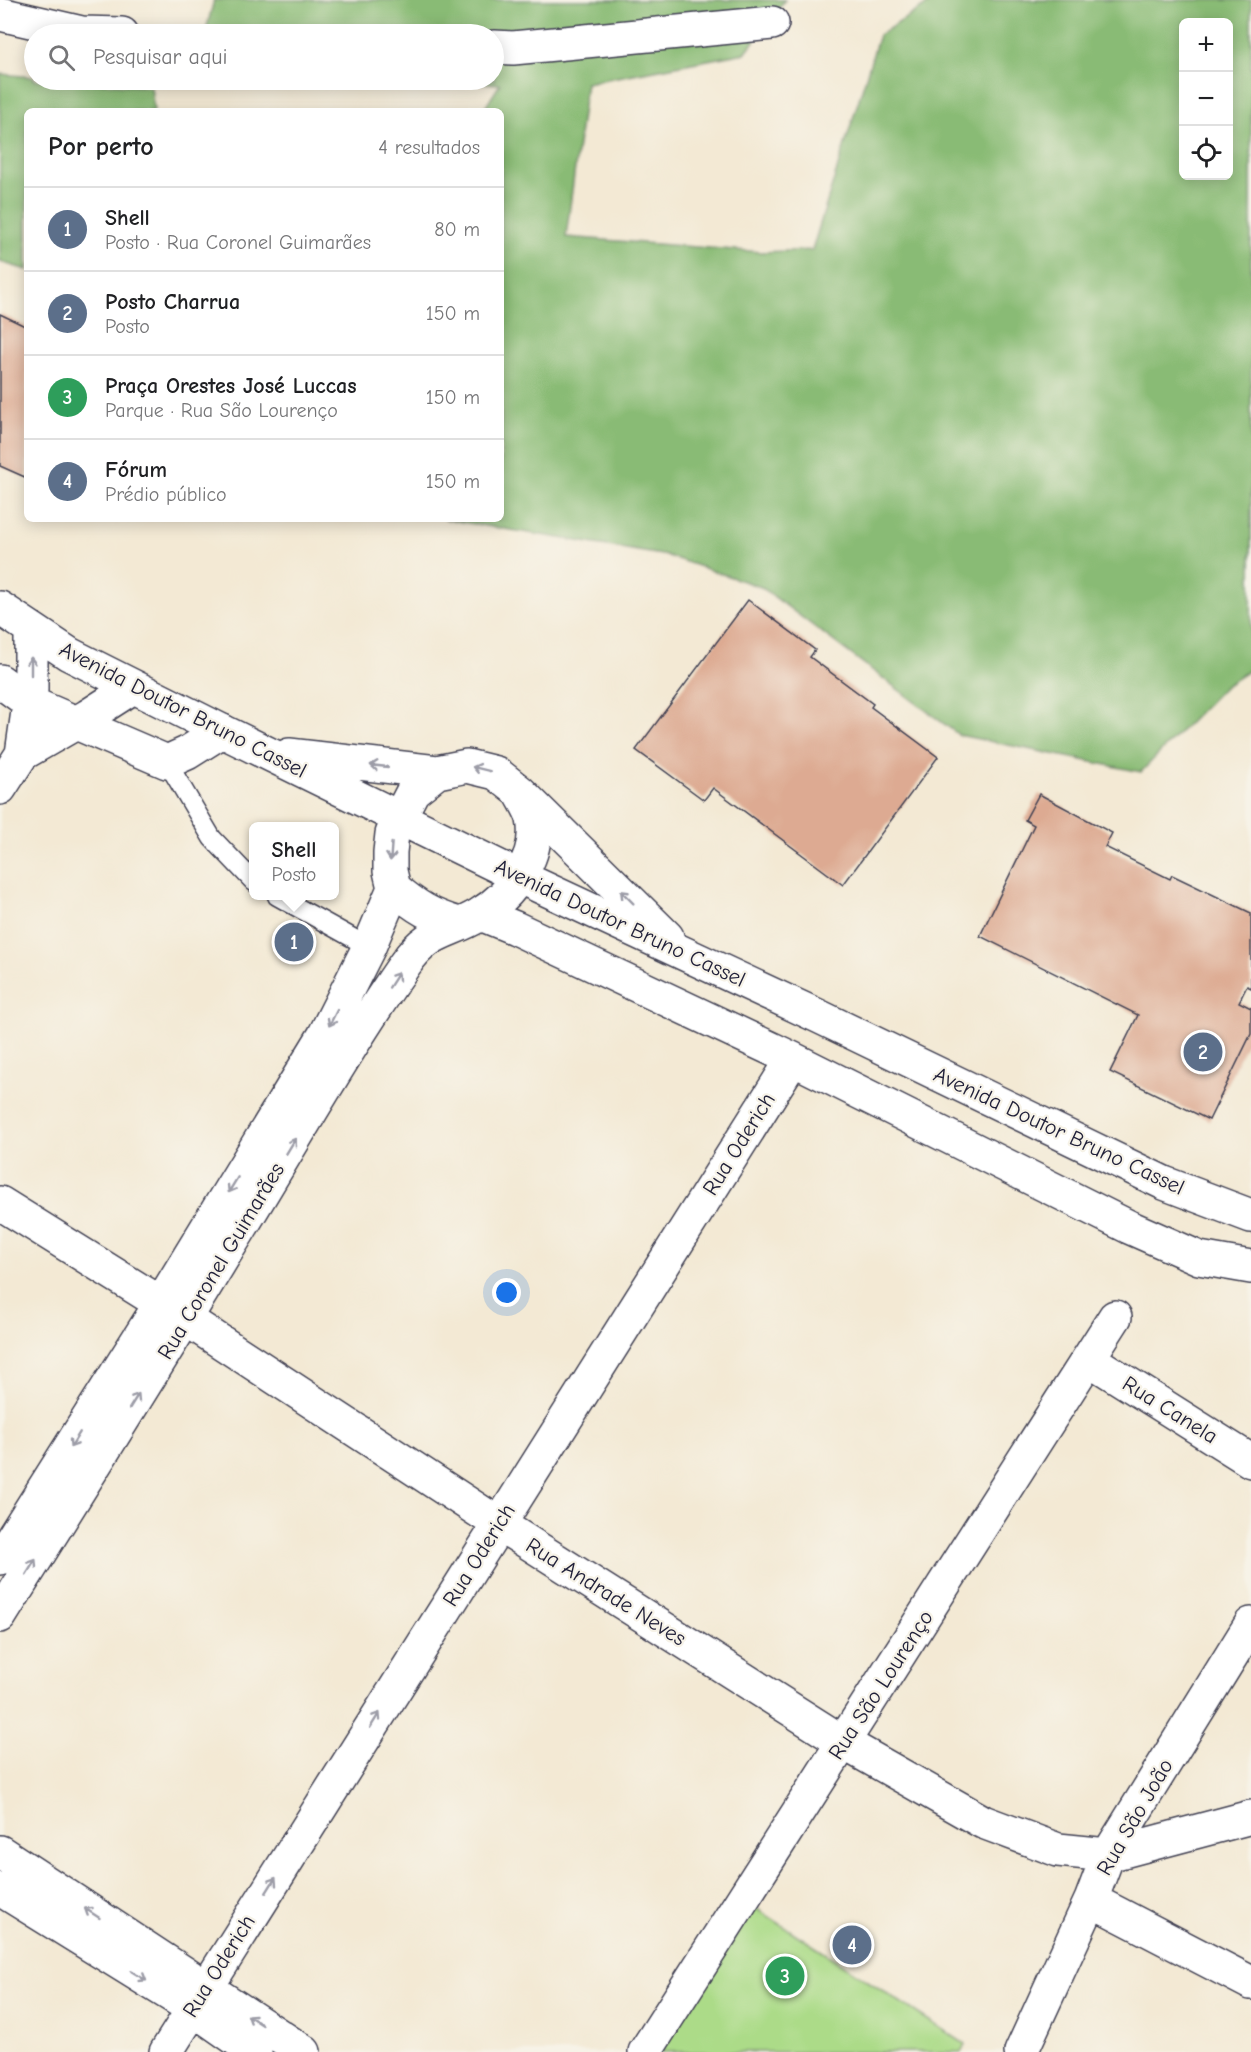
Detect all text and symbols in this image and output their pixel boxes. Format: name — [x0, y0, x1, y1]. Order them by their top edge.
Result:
map controls — [1179, 18, 1233, 180]
button: + — [1179, 18, 1233, 72]
search box — [24, 24, 504, 90]
icon: search — [45, 41, 78, 74]
text: Pesquisar aqui — [93, 44, 228, 70]
button: − — [1179, 72, 1233, 126]
button: locate — [1179, 126, 1233, 180]
text: Por perto — [48, 132, 154, 162]
text: 4 resultados — [378, 136, 480, 159]
text: Shell — [105, 205, 150, 231]
text: 1 — [64, 218, 71, 241]
text: 80 m — [434, 218, 480, 241]
text: Posto · Rua Coronel Guimarães — [105, 231, 371, 254]
text: Posto Charrua — [105, 289, 240, 315]
text: 2 — [63, 302, 72, 325]
text: 150 m — [426, 302, 480, 325]
text: Posto — [105, 315, 150, 338]
text: Praça Orestes José Luccas — [105, 373, 357, 399]
text: 3 — [63, 386, 72, 409]
text: 150 m — [426, 386, 480, 409]
text: Parque · Rua São Lourenço — [105, 399, 338, 422]
text: Fórum — [105, 457, 167, 483]
text: 4 — [63, 470, 72, 493]
text: 150 m — [426, 470, 480, 493]
text: Prédio público — [105, 483, 227, 506]
street label: Avenida Doutor Bruno Cassel — [55, 636, 311, 784]
one-way arrow — [25, 657, 37, 677]
one-way arrow — [369, 760, 389, 771]
one-way arrow — [472, 763, 491, 775]
popup — [249, 822, 339, 900]
text: Shell — [272, 837, 316, 863]
one-way arrow — [385, 842, 396, 862]
street label: Avenida Doutor Bruno Cassel — [490, 853, 750, 993]
text: Posto — [272, 863, 316, 886]
one-way arrow — [620, 890, 634, 905]
pin: 1 — [274, 920, 314, 964]
one-way arrow — [389, 972, 401, 989]
one-way arrow — [327, 1008, 338, 1026]
pin: 2 — [1184, 1030, 1222, 1074]
street label: Avenida Doutor Bruno Cassel — [929, 1061, 1189, 1201]
street label: Rua Oderich — [697, 1088, 781, 1200]
one-way arrow — [286, 1138, 298, 1155]
street label: Rua Coronel Guimarães — [152, 1158, 290, 1364]
one-way arrow — [227, 1176, 239, 1193]
your location — [492, 1278, 521, 1307]
street label: Rua Canela — [1118, 1371, 1222, 1449]
one-way arrow — [129, 1393, 141, 1410]
one-way arrow — [68, 1431, 80, 1448]
street label: Rua Oderich — [437, 1499, 521, 1611]
street label: Rua Andrade Neves — [521, 1532, 691, 1652]
one-way arrow — [25, 1559, 37, 1576]
street label: Rua São Lourenço — [823, 1605, 939, 1765]
one-way arrow — [369, 1712, 381, 1729]
street label: Rua São João — [1091, 1754, 1179, 1880]
one-way arrow — [265, 1877, 277, 1894]
one-way arrow — [84, 1907, 101, 1919]
street label: Rua Oderich — [177, 1910, 261, 2022]
pin: 4 — [832, 1922, 872, 1968]
pin: 3 — [766, 1954, 804, 1998]
one-way arrow — [130, 1970, 147, 1982]
one-way arrow — [247, 2014, 264, 2026]

